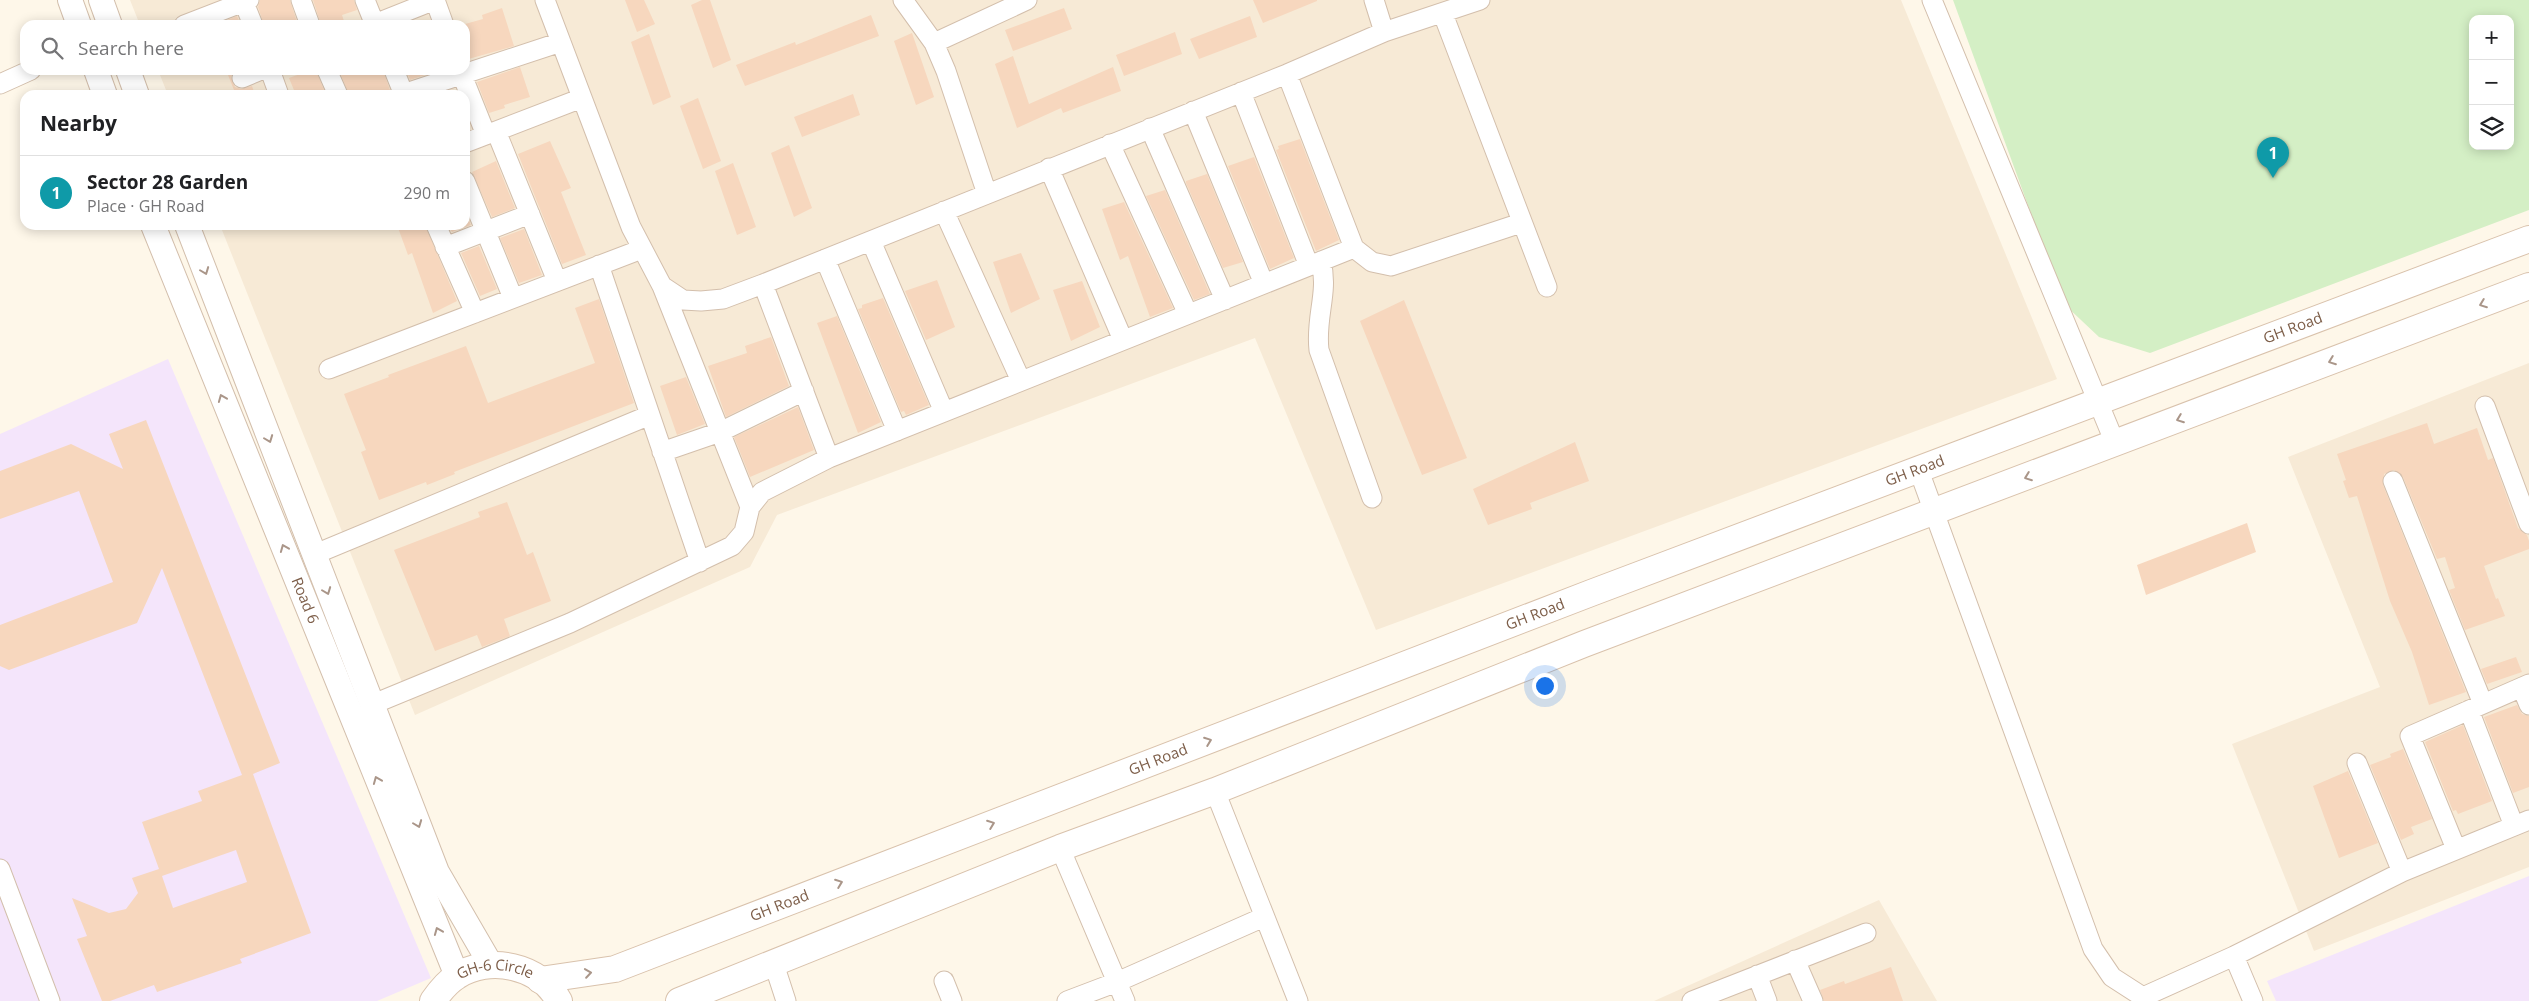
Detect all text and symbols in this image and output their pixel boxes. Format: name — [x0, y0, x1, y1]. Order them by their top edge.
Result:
map controls — [2469, 15, 2514, 150]
button: + — [2469, 15, 2514, 60]
search box — [20, 20, 470, 75]
icon: search — [38, 34, 66, 62]
text: Search here — [78, 35, 184, 61]
button: − — [2469, 60, 2514, 105]
button: layers — [2469, 105, 2514, 150]
text: Nearby — [40, 109, 117, 137]
pin: 1 — [2257, 137, 2289, 178]
text: Sector 28 Garden — [87, 169, 248, 195]
text: 1 — [51, 182, 61, 204]
text: 290 m — [404, 182, 450, 204]
text: Place · GH Road — [87, 195, 204, 217]
one-way arrow — [199, 266, 209, 274]
one-way arrow — [2480, 298, 2488, 308]
street label: GH Road — [2260, 307, 2325, 347]
one-way arrow — [2328, 355, 2336, 365]
one-way arrow — [218, 394, 229, 403]
one-way arrow — [2176, 413, 2184, 423]
one-way arrow — [263, 434, 273, 443]
street label: GH Road — [1882, 450, 1947, 490]
one-way arrow — [2024, 471, 2033, 481]
one-way arrow — [279, 544, 290, 553]
street label: Road 6 — [288, 574, 324, 626]
one-way arrow — [321, 586, 331, 594]
street label: GH Road — [1503, 593, 1567, 634]
your location — [1532, 673, 1558, 699]
one-way arrow — [1203, 737, 1212, 747]
street label: GH Road — [1126, 738, 1190, 779]
one-way arrow — [373, 776, 384, 785]
one-way arrow — [412, 819, 422, 827]
one-way arrow — [986, 820, 995, 831]
one-way arrow — [835, 879, 843, 889]
street label: GH Road — [747, 884, 811, 925]
one-way arrow — [434, 927, 444, 935]
street label: GH-6 Circle — [453, 954, 537, 983]
one-way arrow — [585, 968, 593, 979]

